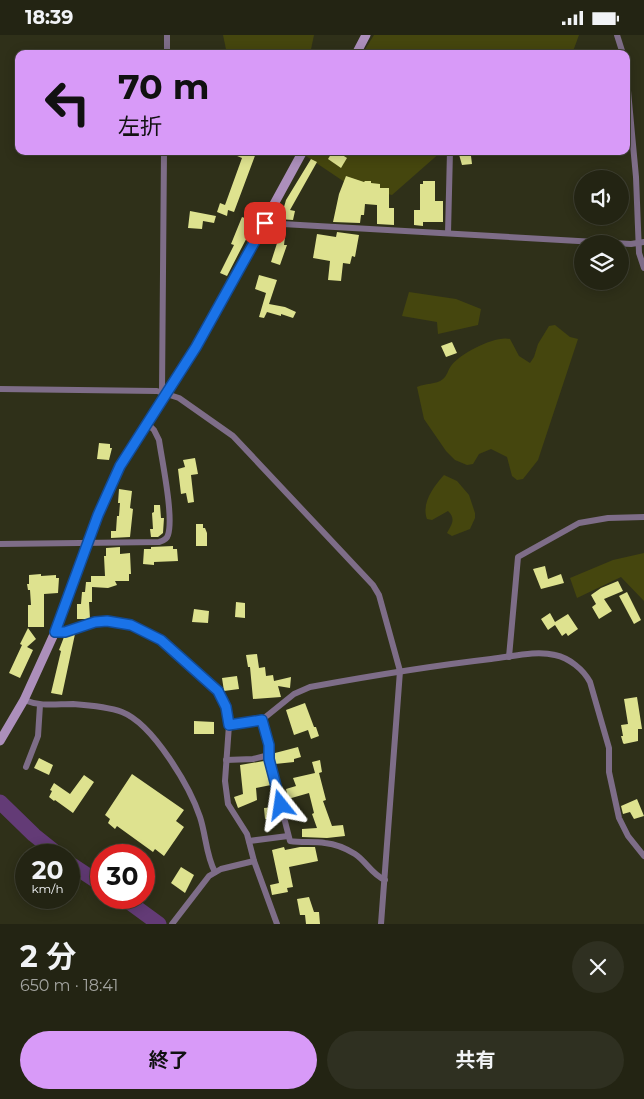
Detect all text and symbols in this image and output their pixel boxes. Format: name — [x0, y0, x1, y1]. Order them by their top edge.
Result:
text: 18:39 — [25, 6, 73, 29]
text: 70 m — [118, 65, 209, 108]
icon: left — [35, 70, 100, 135]
text: 左折 — [118, 113, 162, 140]
map controls — [574, 170, 629, 290]
button: sound — [574, 170, 629, 225]
pin — [244, 202, 286, 244]
icon: arrive — [251, 209, 279, 237]
button: layers — [574, 235, 629, 290]
position arrow — [254, 778, 306, 830]
speed limit sign: 30 — [90, 844, 155, 909]
text: 20 — [32, 855, 63, 885]
text: km/h — [31, 881, 64, 896]
text: 2 分 — [20, 938, 76, 975]
button: close — [572, 941, 624, 993]
text: 650 m · 18:41 — [20, 976, 118, 995]
button: 終了 — [20, 1031, 317, 1089]
button: 共有 — [327, 1031, 624, 1089]

